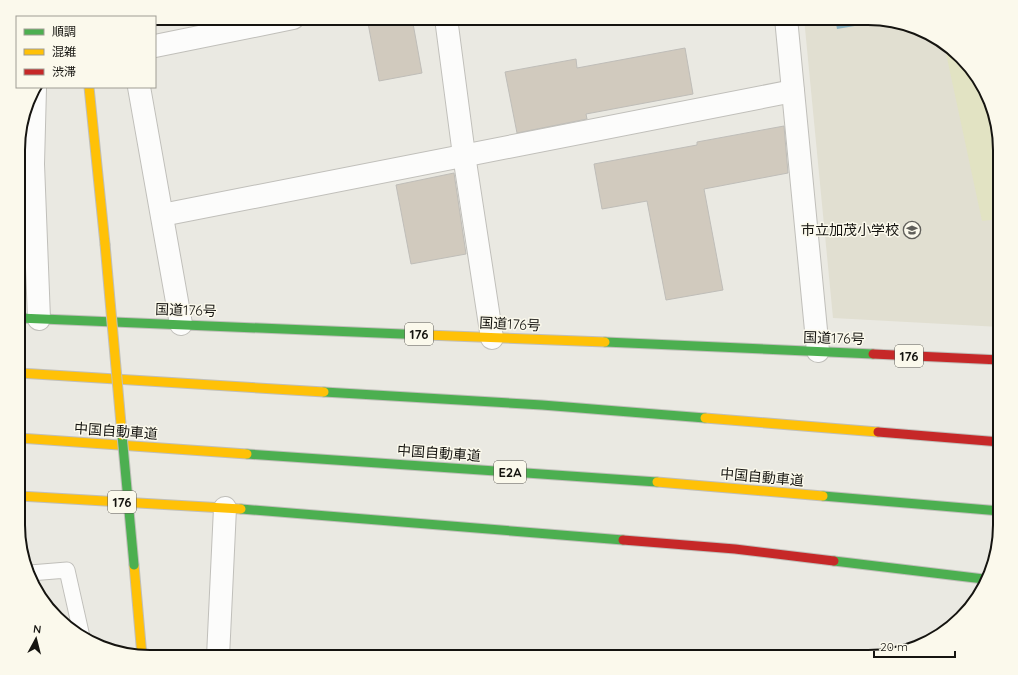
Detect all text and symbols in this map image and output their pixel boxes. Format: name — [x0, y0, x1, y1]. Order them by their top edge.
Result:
legend — [16, 16, 156, 88]
text: 順調 — [52, 24, 76, 39]
text: 混雑 — [52, 44, 76, 59]
text: 渋滞 — [52, 64, 76, 79]
school or university icon: 市立加茂小学校 — [902, 220, 922, 240]
place label: 市立加茂小学校 — [801, 221, 899, 239]
street label: 国道176号 — [155, 300, 217, 320]
street label: 国道176号 — [479, 313, 541, 335]
road number: 176 — [405, 323, 433, 345]
street label: 国道176号 — [803, 328, 865, 348]
road number: 176 — [895, 345, 923, 367]
street label: 中国自動車道 — [73, 419, 159, 443]
street label: 中国自動車道 — [396, 441, 482, 465]
road number: E2A — [494, 461, 526, 483]
street label: 中国自動車道 — [719, 464, 805, 490]
road number: 176 — [108, 491, 136, 513]
north arrow — [16, 619, 56, 659]
text: N — [32, 622, 42, 637]
scale bar — [874, 633, 955, 659]
text: 20 m — [880, 639, 908, 654]

